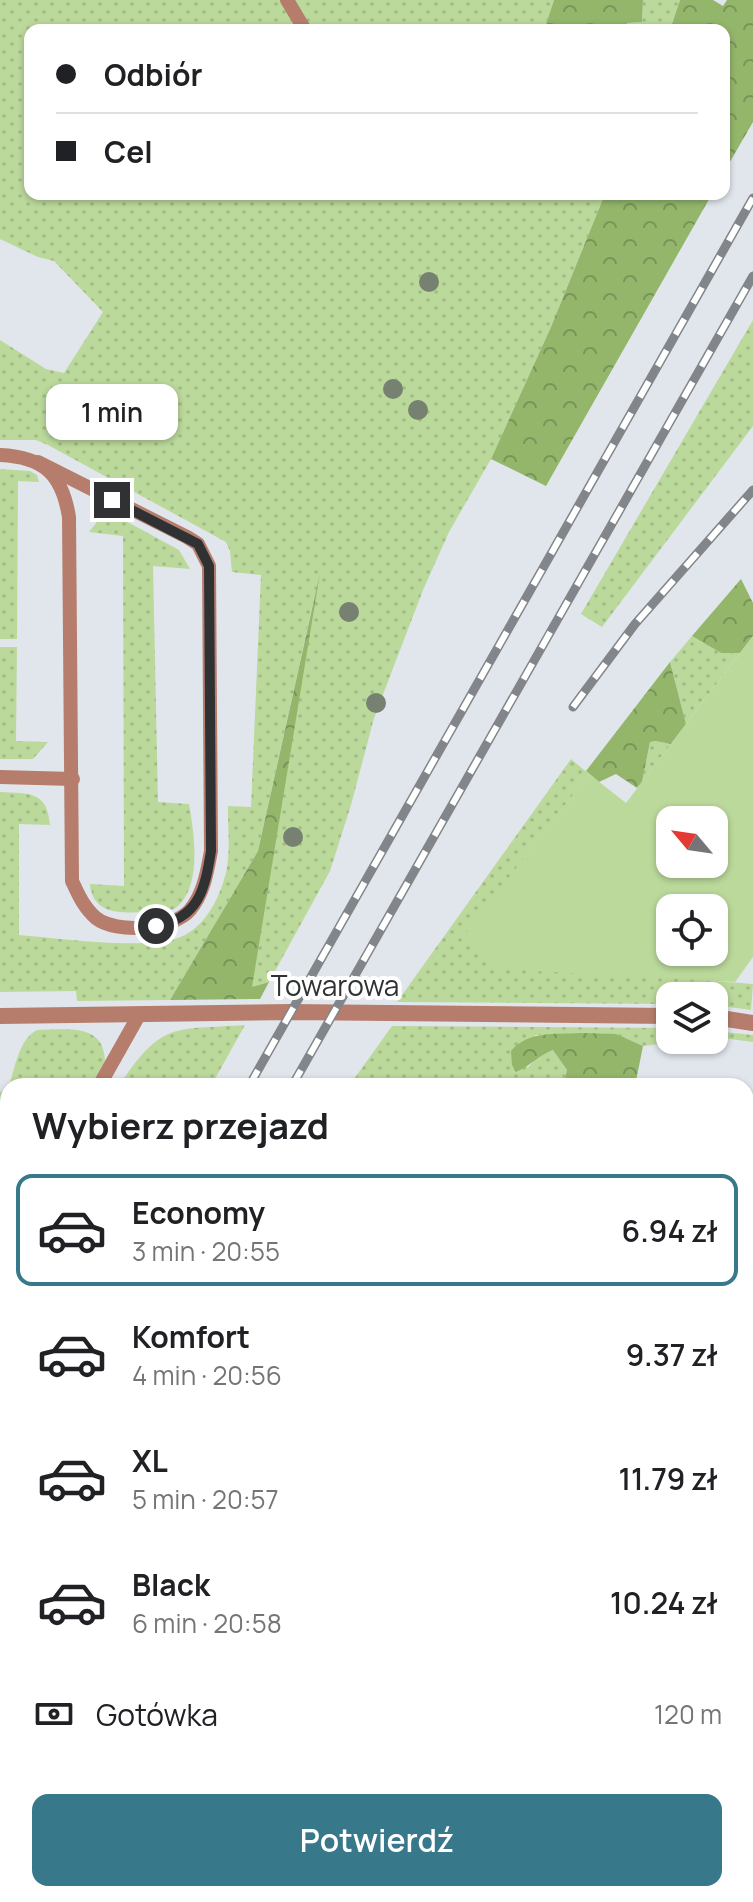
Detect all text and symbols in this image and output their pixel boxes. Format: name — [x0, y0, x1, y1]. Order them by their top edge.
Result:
text: Odbiór — [104, 54, 202, 95]
text: Cel — [104, 131, 153, 172]
callout: 1 min — [46, 384, 178, 440]
text: 1 min — [81, 394, 143, 430]
route end — [94, 482, 130, 518]
north arrow — [656, 806, 728, 878]
map controls — [656, 806, 728, 1054]
button: locate — [656, 894, 728, 966]
route start — [138, 908, 174, 944]
street label: Towarowa — [271, 966, 399, 1004]
button: layers — [656, 982, 728, 1054]
text: Wybierz przejazd — [32, 1101, 329, 1150]
text: Economy — [132, 1192, 265, 1233]
icon: car — [36, 1194, 108, 1266]
text: 6.94 zł — [622, 1210, 718, 1251]
text: 3 min · 20:55 — [132, 1233, 280, 1269]
text: Komfort — [132, 1316, 250, 1357]
icon: car — [36, 1318, 108, 1390]
text: 9.37 zł — [626, 1334, 718, 1375]
text: 4 min · 20:56 — [132, 1357, 282, 1393]
text: XL — [132, 1440, 168, 1481]
icon: car — [36, 1442, 108, 1514]
text: 11.79 zł — [618, 1458, 718, 1499]
text: 5 min · 20:57 — [132, 1481, 279, 1517]
text: Black — [132, 1564, 210, 1605]
icon: car — [36, 1566, 108, 1638]
text: 10.24 zł — [610, 1582, 718, 1623]
text: 6 min · 20:58 — [132, 1605, 282, 1641]
icon: cash — [32, 1692, 76, 1736]
text: Gotówka — [96, 1694, 218, 1735]
text: 120 m — [654, 1696, 722, 1732]
button: Potwierdź — [32, 1794, 722, 1886]

